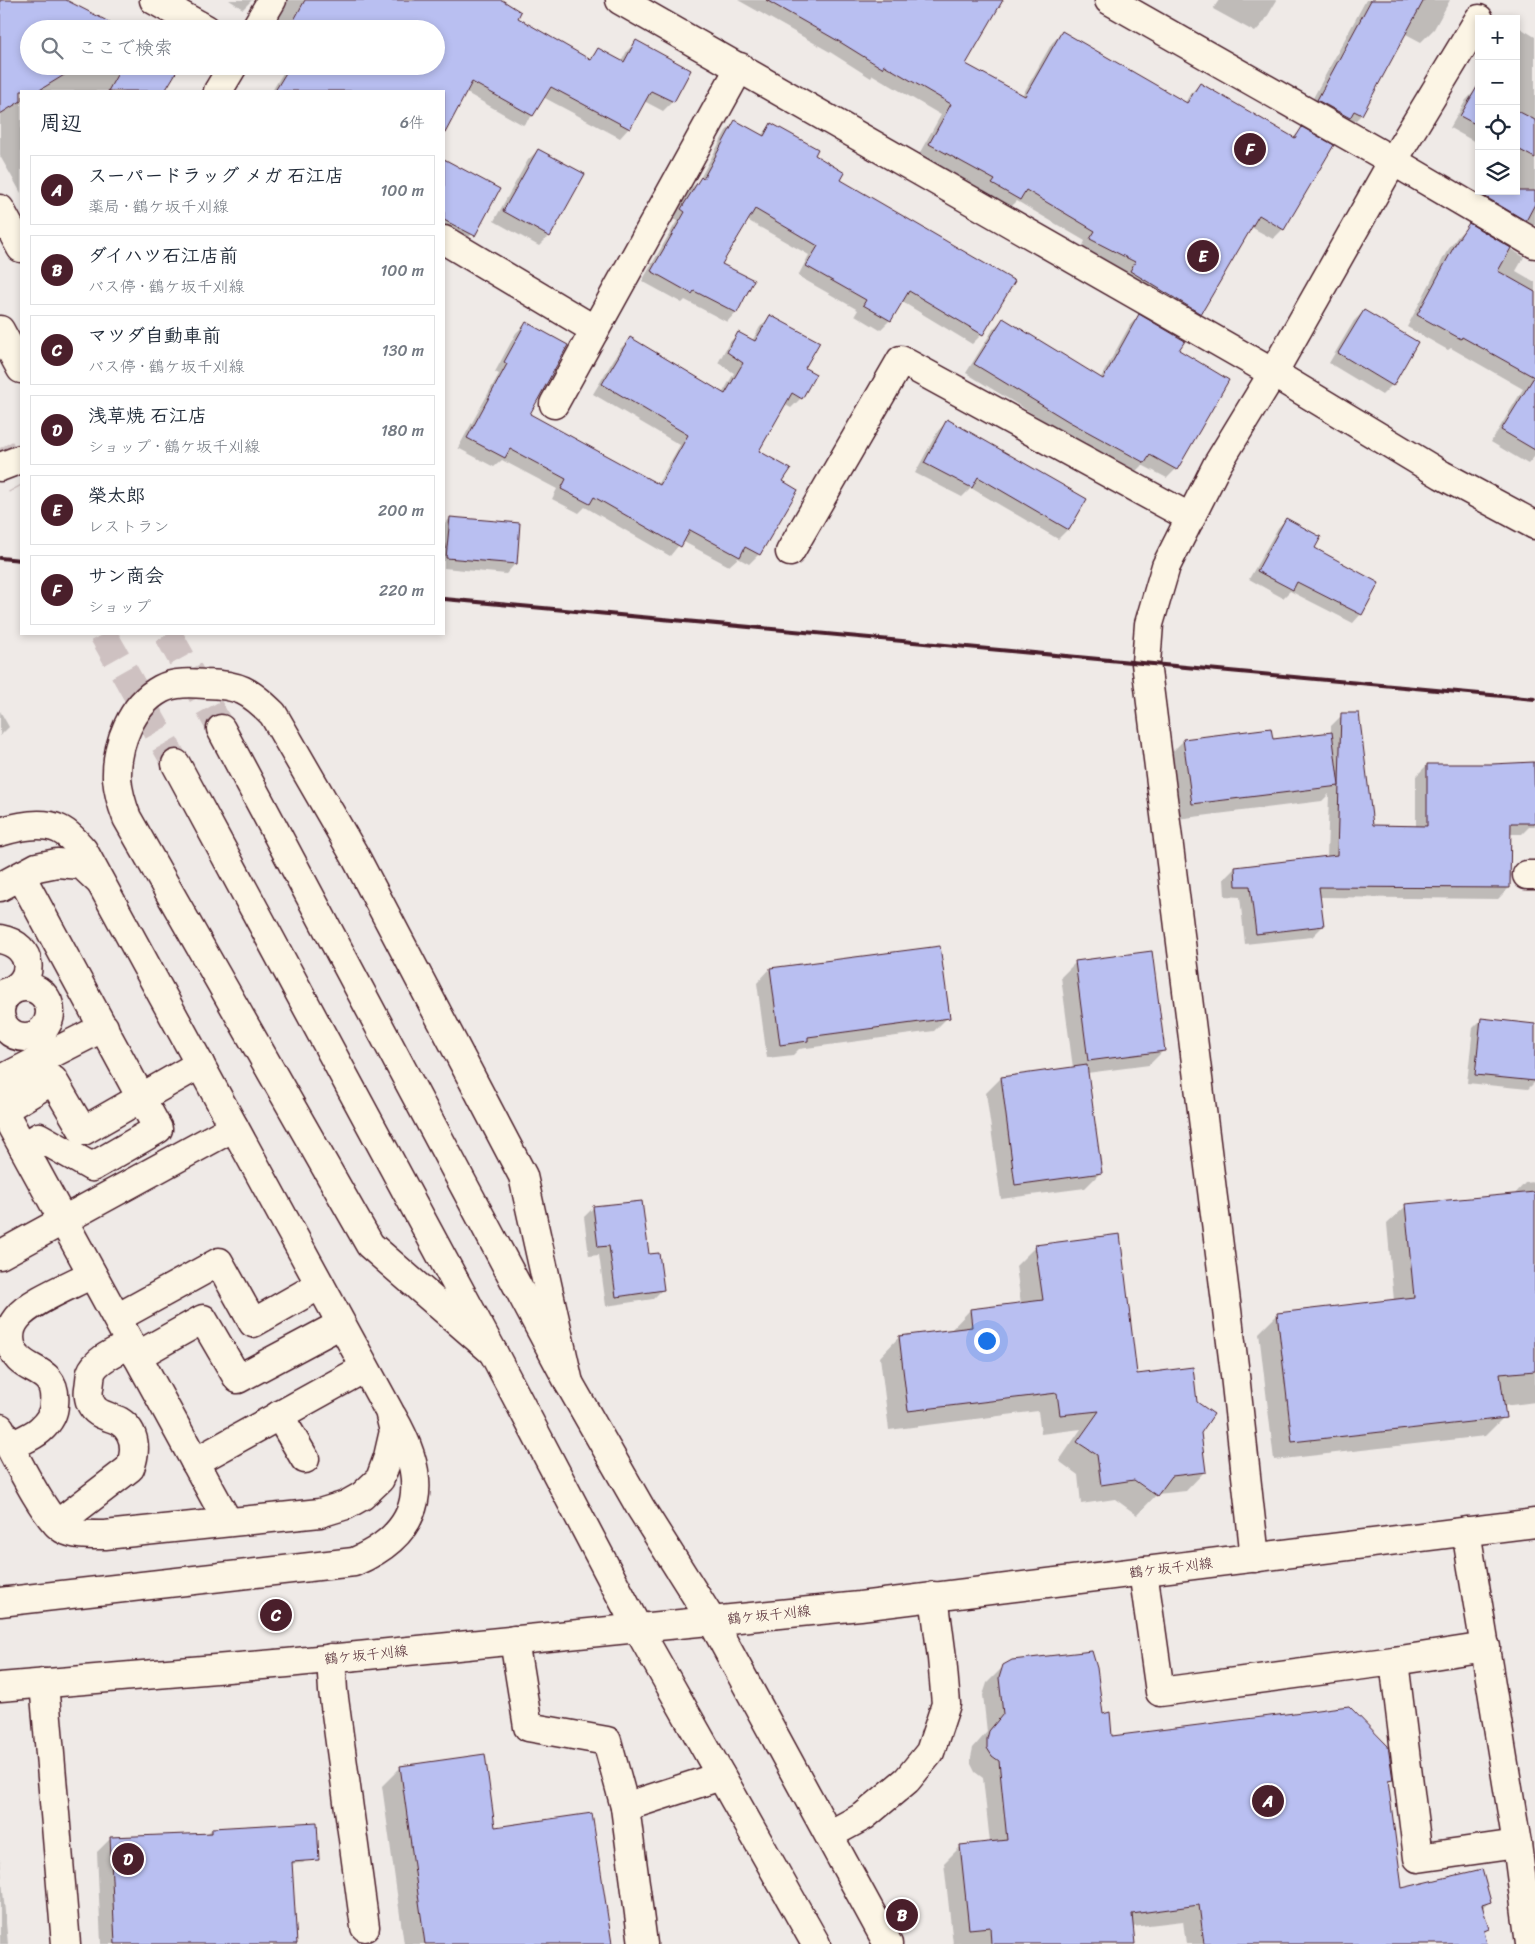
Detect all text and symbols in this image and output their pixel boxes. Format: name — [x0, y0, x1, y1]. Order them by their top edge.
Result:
map controls — [1475, 15, 1520, 195]
button: + — [1475, 15, 1520, 60]
search box — [20, 20, 445, 75]
text: ここで検索 — [78, 31, 173, 64]
icon: search — [38, 34, 66, 62]
button: − — [1475, 60, 1520, 105]
text: 周辺 — [40, 104, 82, 142]
button: locate — [1475, 105, 1520, 150]
text: 6件 — [400, 108, 425, 137]
pin: F — [1234, 130, 1266, 168]
button: layers — [1475, 150, 1520, 195]
text: スーパードラッグ メガ 石江店 — [88, 159, 344, 192]
text: A — [52, 176, 62, 205]
text: 100 m — [380, 176, 424, 205]
text: 薬局 · 鶴ケ坂千刈線 — [88, 192, 229, 221]
pin: E — [1187, 237, 1219, 275]
text: ダイハツ石江店前 — [88, 239, 238, 272]
text: B — [52, 256, 62, 285]
text: 100 m — [380, 256, 424, 285]
text: バス停 · 鶴ケ坂千刈線 — [88, 272, 245, 301]
text: マツダ自動車前 — [88, 319, 221, 352]
text: C — [52, 336, 62, 365]
text: 130 m — [382, 336, 424, 365]
text: バス停 · 鶴ケ坂千刈線 — [88, 352, 245, 381]
text: 浅草焼 石江店 — [88, 399, 207, 432]
text: D — [52, 416, 62, 445]
text: 180 m — [381, 416, 424, 445]
text: ショップ · 鶴ケ坂千刈線 — [88, 432, 260, 461]
text: 榮太郎 — [88, 479, 145, 512]
text: E — [53, 496, 61, 525]
text: 200 m — [378, 496, 424, 525]
text: レストラン — [88, 512, 169, 541]
text: サン商会 — [88, 559, 164, 592]
text: F — [53, 576, 61, 605]
text: 220 m — [379, 576, 424, 605]
text: ショップ — [88, 592, 151, 621]
your location — [974, 1328, 1000, 1354]
street label: 鶴ケ坂千刈線 — [1128, 1550, 1214, 1586]
pin: C — [260, 1596, 292, 1634]
street label: 鶴ケ坂千刈線 — [726, 1598, 812, 1632]
street label: 鶴ケ坂千刈線 — [323, 1638, 409, 1672]
pin: A — [1252, 1782, 1284, 1820]
pin: D — [112, 1840, 144, 1878]
pin: B — [886, 1896, 918, 1934]

